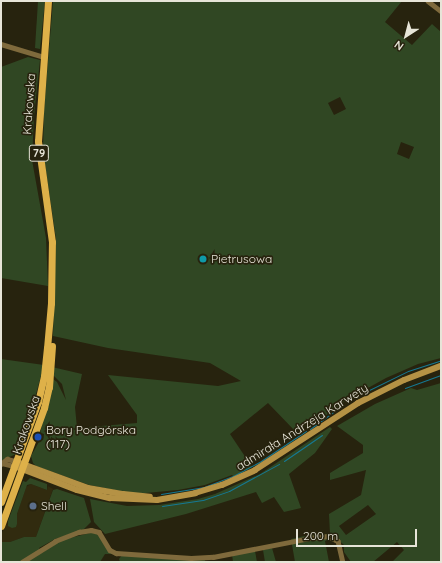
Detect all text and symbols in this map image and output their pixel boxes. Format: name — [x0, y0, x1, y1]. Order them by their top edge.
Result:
north arrow — [386, 16, 426, 56]
text: N — [392, 38, 406, 54]
street label: Krakowska — [20, 73, 38, 135]
road number: 79 — [28, 144, 50, 162]
place label: Pietrusowa — [211, 252, 272, 266]
marker: Pietrusowa — [198, 254, 208, 264]
street label: admirała Andrzeja Karwety — [233, 380, 371, 474]
street label: Krakowska — [9, 394, 43, 456]
place label: Bory Podgórska (117) — [46, 423, 136, 451]
marker: Bory Podgórska (117) — [33, 432, 43, 442]
place label: Shell — [41, 499, 67, 513]
marker: Shell — [28, 501, 38, 511]
scale bar — [298, 521, 419, 547]
text: 200 m — [303, 528, 338, 543]

